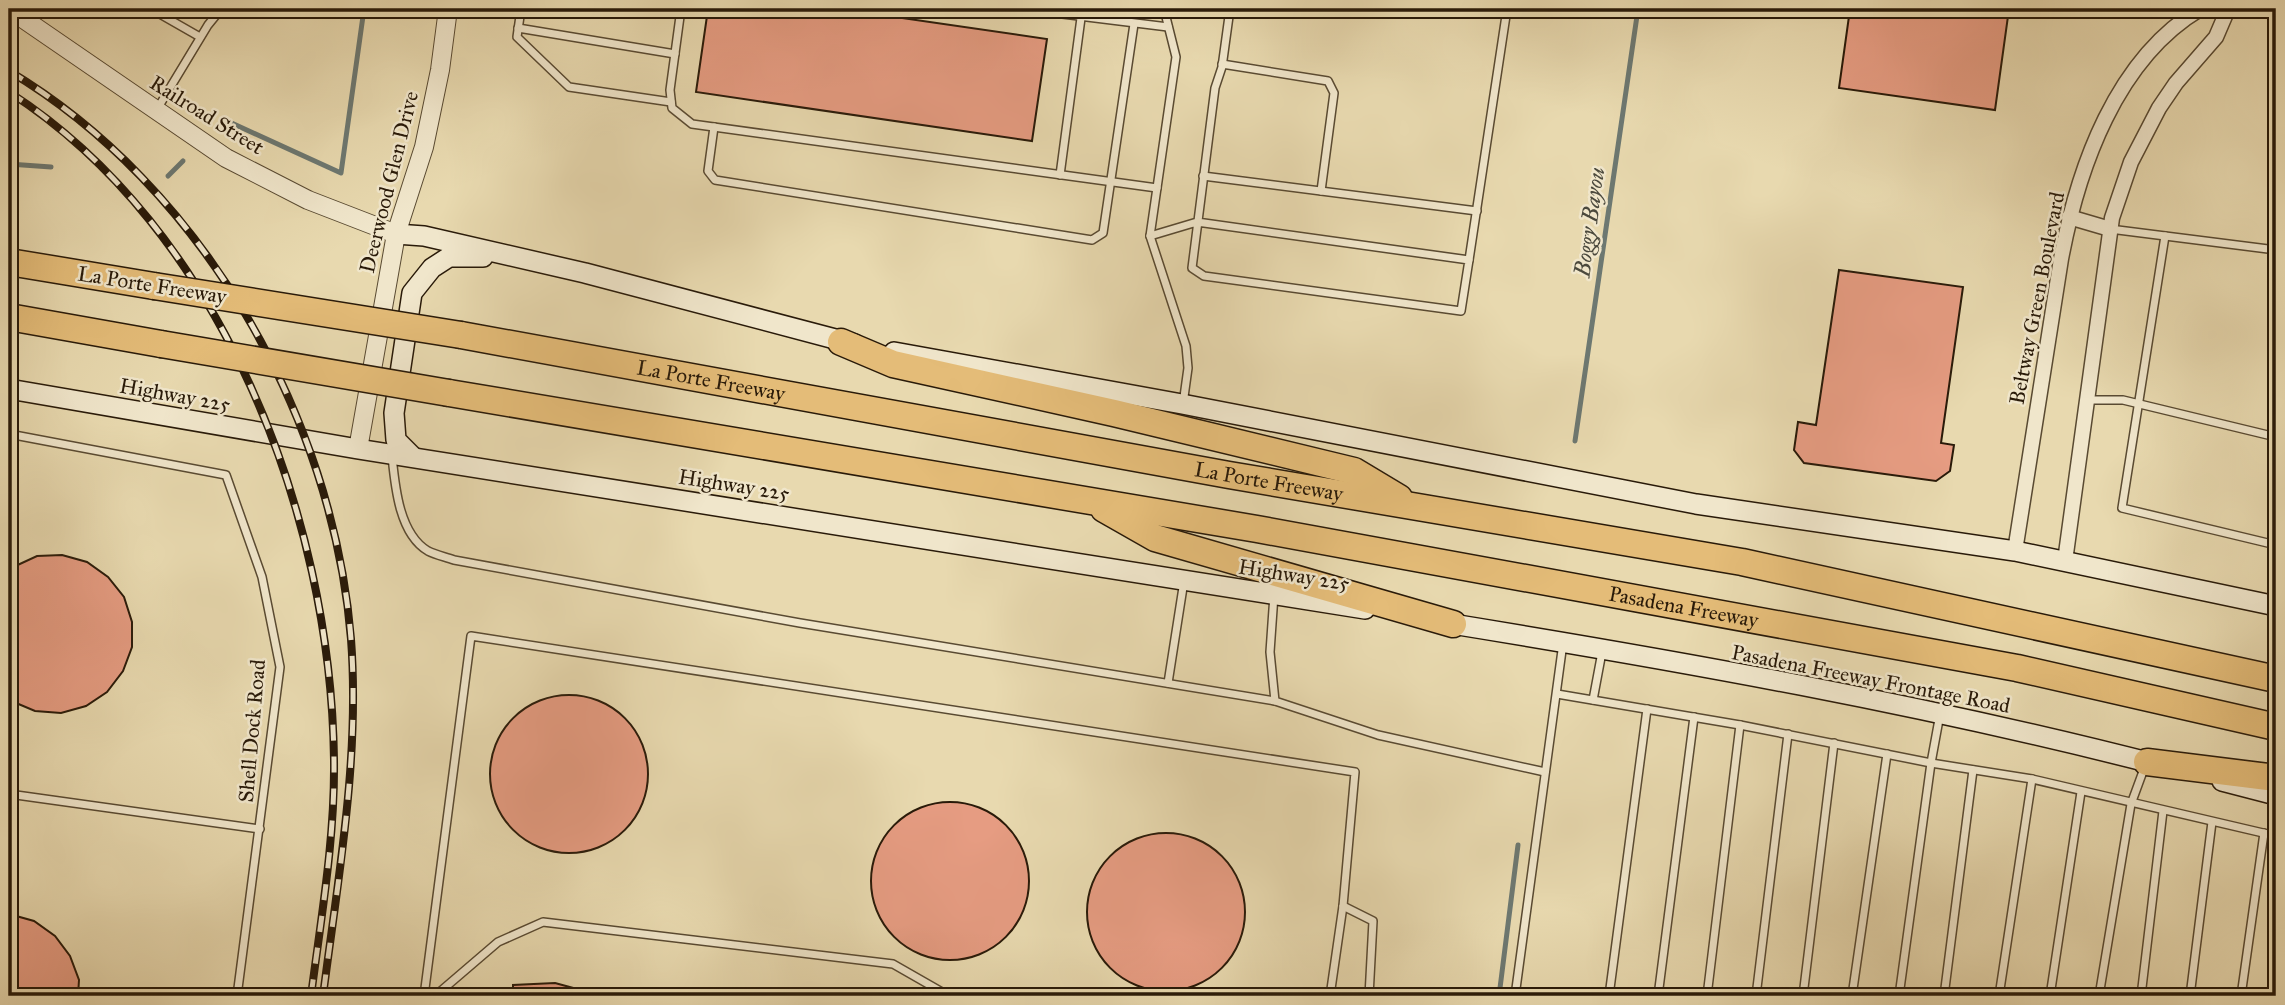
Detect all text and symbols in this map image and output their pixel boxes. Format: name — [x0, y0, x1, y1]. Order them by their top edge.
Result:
street label: Railroad Street — [145, 70, 269, 161]
street label: Deerwood Glen Drive — [354, 88, 424, 276]
water label: Boggy Bayou — [1567, 165, 1611, 280]
street label: Beltway Green Boulevard — [2004, 189, 2070, 407]
street label: La Porte Freeway — [76, 260, 229, 310]
street label: La Porte Freeway — [635, 354, 788, 407]
street label: Highway 225 — [118, 372, 233, 418]
street label: La Porte Freeway — [1192, 456, 1346, 507]
street label: Highway 225 — [677, 463, 792, 507]
street label: Highway 225 — [1237, 553, 1352, 597]
street label: Pasadena Freeway — [1607, 581, 1762, 634]
street label: Pasadena Freeway Frontage Road — [1729, 639, 2013, 719]
street label: Shell Dock Road — [233, 658, 271, 804]

